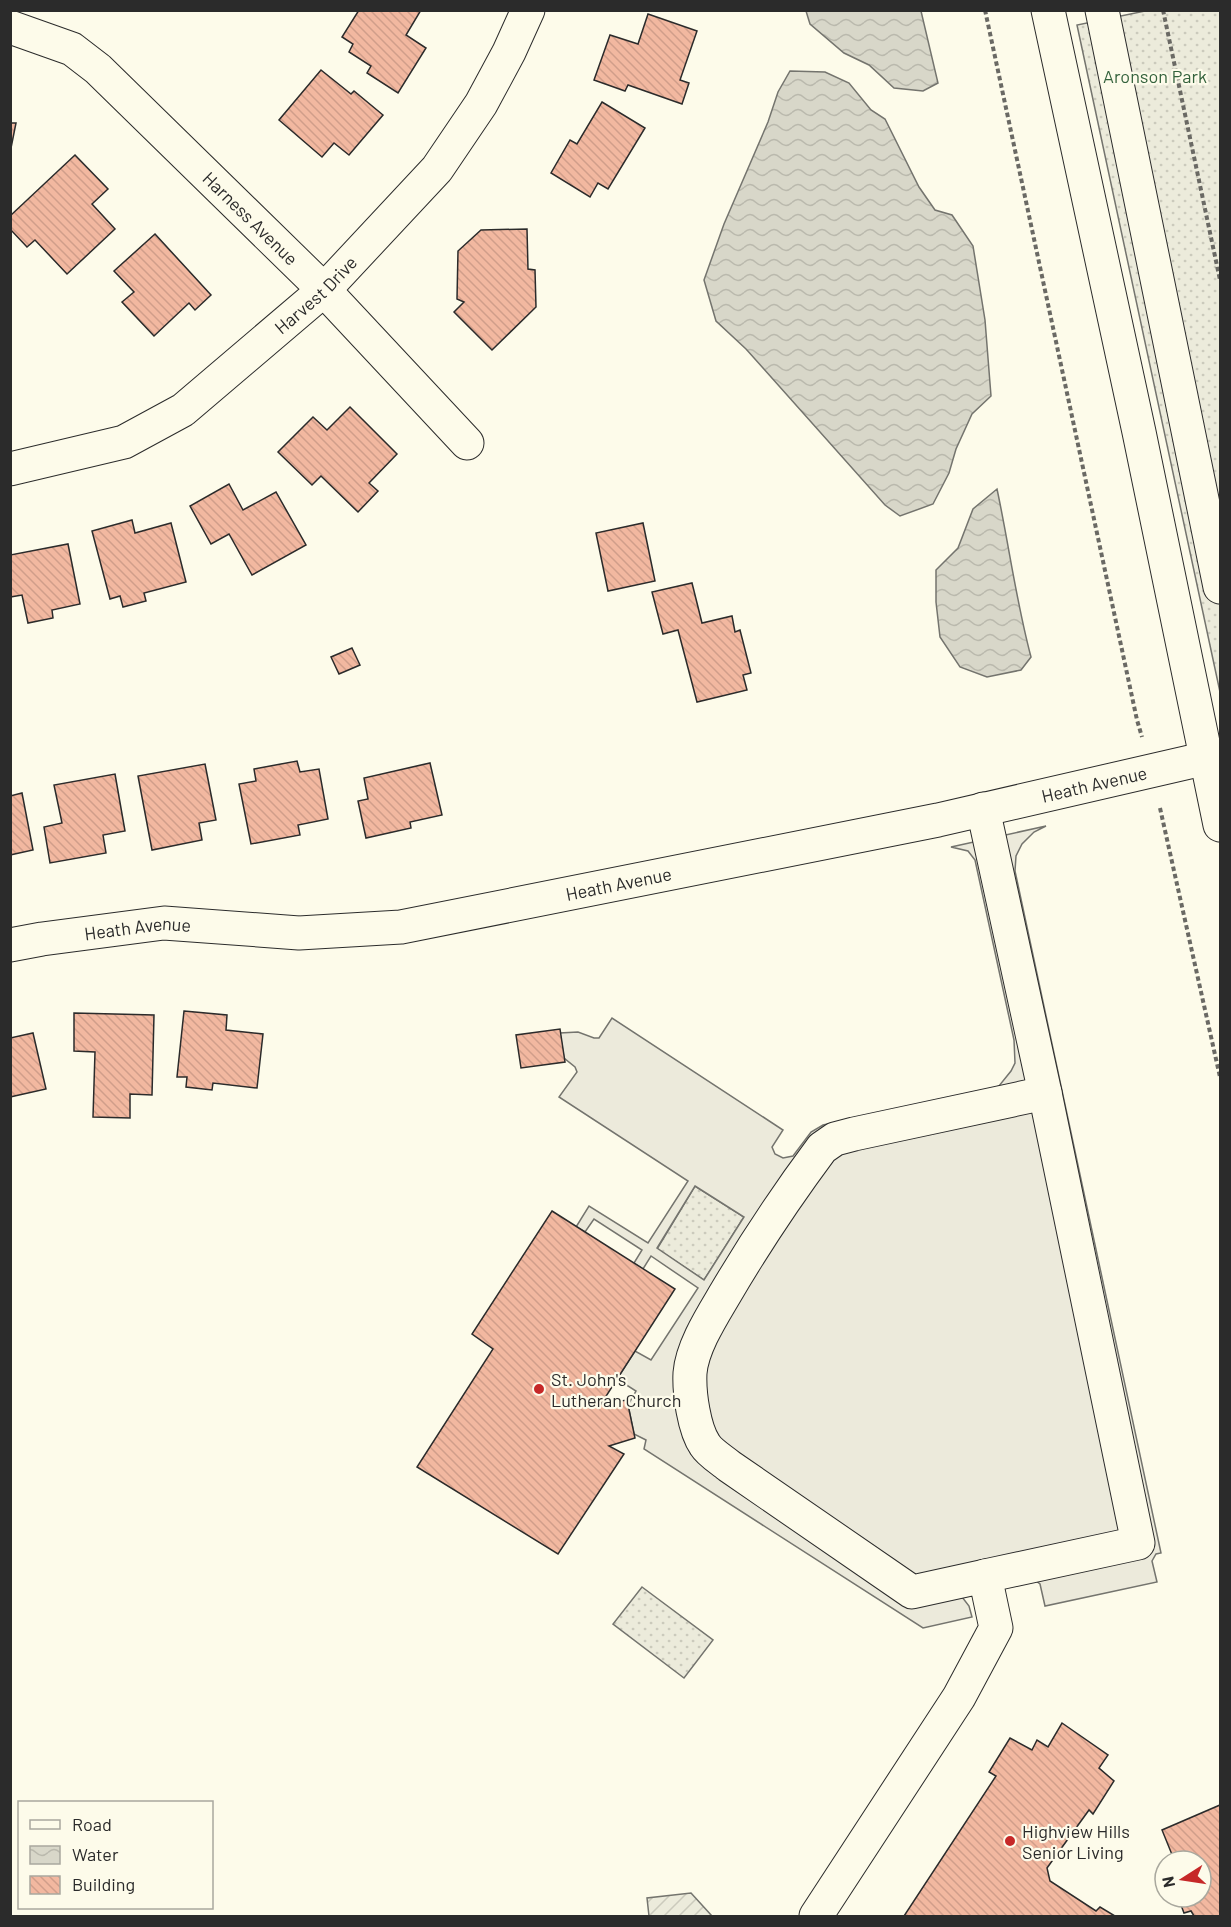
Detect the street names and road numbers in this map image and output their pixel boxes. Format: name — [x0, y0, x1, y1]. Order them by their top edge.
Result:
street label: Harness Avenue — [198, 167, 303, 270]
street label: Harvest Drive — [270, 251, 361, 338]
street label: Heath Avenue — [1039, 761, 1149, 807]
street label: Heath Avenue — [564, 862, 673, 905]
street label: Heath Avenue — [83, 912, 192, 944]

